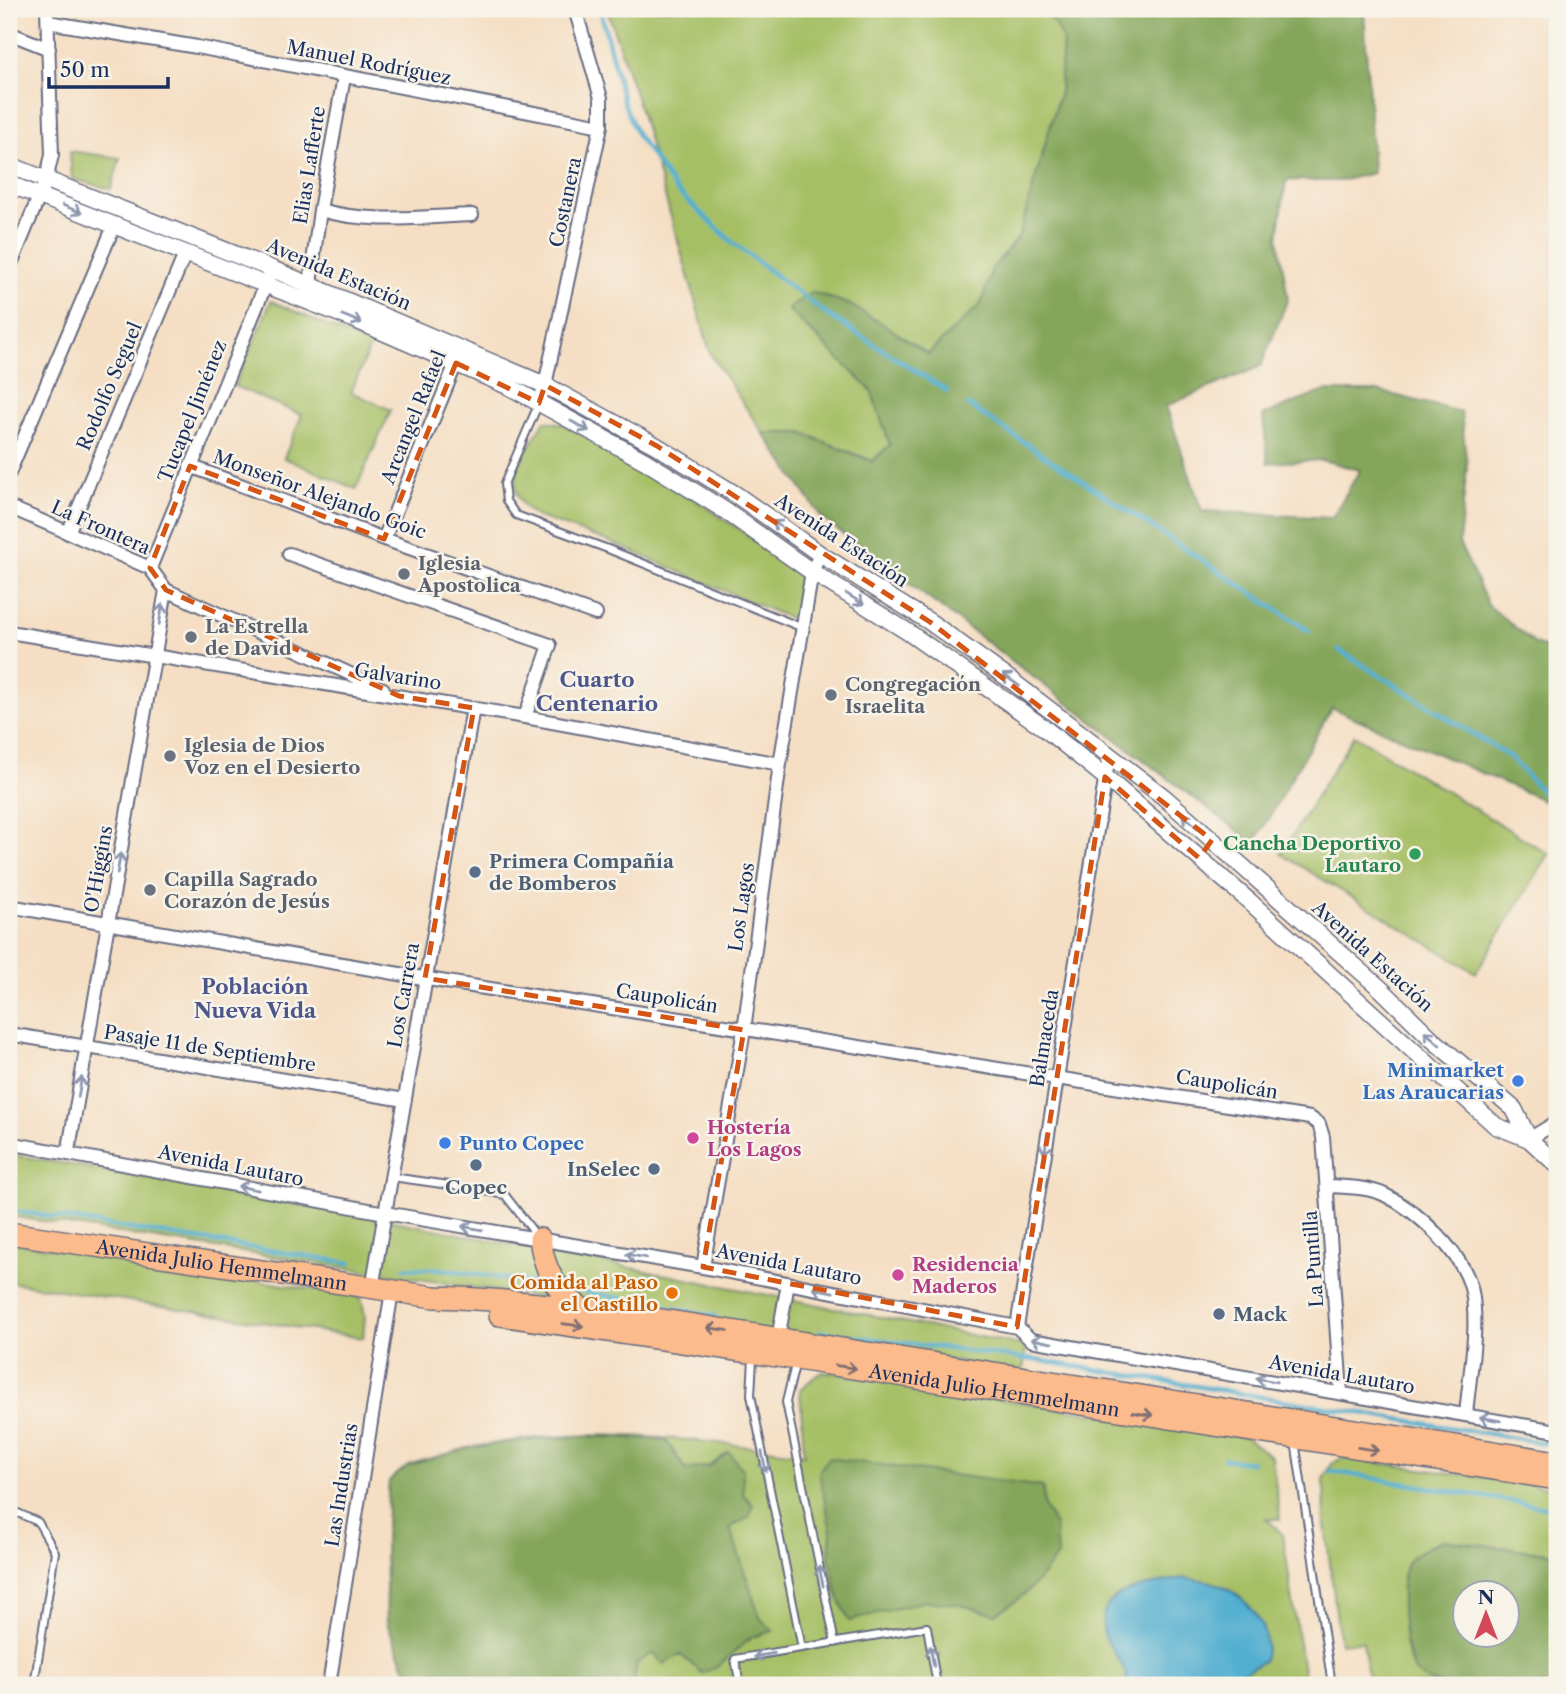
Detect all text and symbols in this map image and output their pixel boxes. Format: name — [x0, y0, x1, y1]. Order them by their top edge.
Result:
street label: Manuel Rodríguez — [285, 35, 453, 90]
scale bar — [49, 46, 168, 90]
text: 50 m — [60, 57, 110, 82]
street label: Elias Lafferte — [289, 104, 330, 226]
street label: Costanera — [545, 155, 586, 249]
one-way arrow — [61, 204, 82, 217]
street label: Avenida Estación — [262, 233, 415, 315]
one-way arrow — [341, 313, 363, 326]
street label: Rodolfo Seguel — [72, 318, 147, 454]
street label: Tucapel Jiménez — [153, 337, 232, 486]
street label: Arcangel Rafael — [376, 347, 451, 488]
one-way arrow — [569, 420, 590, 433]
street label: Monseñor Alejando Goic — [210, 445, 430, 544]
street label: Avenida Estación — [770, 488, 913, 592]
street label: La Frontera — [48, 495, 154, 560]
one-way arrow — [772, 520, 791, 534]
place label: Iglesia Apostolica — [417, 552, 522, 597]
marker: Iglesia Apostolica — [396, 566, 412, 582]
one-way arrow — [845, 593, 865, 607]
one-way arrow — [155, 603, 169, 626]
place label: La Estrella de David — [205, 615, 310, 660]
marker: La Estrella de David — [183, 629, 199, 645]
street label: Galvarino — [353, 658, 443, 695]
district label: Cuarto Centenario — [536, 667, 658, 716]
place label: Congregación Israelita — [845, 673, 981, 718]
one-way arrow — [1002, 673, 1021, 688]
marker: Congregación Israelita — [823, 687, 839, 703]
place label: Iglesia de Dios Voz en el Desierto — [183, 734, 360, 779]
marker: Iglesia de Dios Voz en el Desierto — [162, 748, 178, 764]
one-way arrow — [1182, 813, 1200, 829]
street label: O'Higgins — [80, 824, 117, 914]
place label: Cancha Deportivo Lautaro — [1223, 832, 1401, 877]
marker: Cancha Deportivo Lautaro — [1407, 846, 1423, 862]
place label: Primera Compañía de Bomberos — [489, 850, 675, 895]
one-way arrow — [113, 852, 126, 875]
street label: Los Lagos — [724, 861, 759, 953]
marker: Primera Compañía de Bomberos — [467, 864, 483, 880]
place label: Capilla Sagrado Corazón de Jesús — [164, 868, 330, 913]
marker: Capilla Sagrado Corazón de Jesús — [142, 882, 158, 898]
street label: Avenida Estación — [1307, 895, 1438, 1017]
street label: Los Carrera — [383, 941, 424, 1049]
district label: Población Nueva Vida — [194, 974, 317, 1023]
street label: Caupolicán — [614, 979, 720, 1018]
street label: Balmaceda — [1025, 987, 1064, 1089]
street label: Pasaje 11 de Septiembre — [102, 1020, 318, 1077]
one-way arrow — [1424, 1030, 1441, 1047]
place label: Minimarket Las Araucarias — [1362, 1059, 1504, 1104]
street label: Caupolicán — [1174, 1065, 1280, 1104]
marker: Minimarket Las Araucarias — [1510, 1073, 1526, 1089]
one-way arrow — [74, 1076, 87, 1099]
place label: Hostería Los Lagos — [707, 1116, 802, 1161]
marker: Hostería Los Lagos — [685, 1130, 701, 1146]
place label: Punto Copec — [459, 1132, 584, 1155]
one-way arrow — [1040, 1132, 1053, 1155]
marker: Punto Copec — [437, 1135, 453, 1151]
street label: Avenida Lautaro — [155, 1140, 306, 1191]
marker: Copec — [468, 1157, 484, 1173]
place label: InSelec — [567, 1158, 640, 1181]
marker: InSelec — [646, 1161, 662, 1177]
place label: Copec — [445, 1176, 507, 1199]
one-way arrow — [237, 1180, 260, 1194]
street label: La Puntilla — [1299, 1210, 1328, 1308]
one-way arrow — [461, 1221, 484, 1234]
street label: Avenida Julio Hemmelmann — [93, 1235, 349, 1296]
street label: Avenida Lautaro — [713, 1239, 864, 1290]
one-way arrow — [625, 1248, 648, 1262]
place label: Residencia Maderos — [912, 1253, 1020, 1298]
marker: Residencia Maderos — [890, 1267, 906, 1283]
place label: Comida al Paso el Castillo — [510, 1271, 658, 1316]
one-way arrow — [812, 1283, 835, 1296]
marker: Comida al Paso el Castillo — [664, 1285, 680, 1301]
place label: Mack — [1233, 1303, 1287, 1326]
marker: Mack — [1211, 1306, 1227, 1322]
one-way arrow — [561, 1319, 584, 1332]
one-way arrow — [706, 1322, 728, 1335]
one-way arrow — [1031, 1334, 1054, 1348]
street label: Avenida Lautaro — [1266, 1350, 1417, 1399]
street label: Avenida Julio Hemmelmann — [866, 1359, 1121, 1422]
one-way arrow — [834, 1361, 857, 1374]
one-way arrow — [1255, 1373, 1278, 1386]
one-way arrow — [1132, 1408, 1154, 1421]
one-way arrow — [1479, 1412, 1502, 1425]
street label: Las Industrias — [320, 1422, 363, 1549]
one-way arrow — [1356, 1443, 1379, 1456]
one-way arrow — [758, 1450, 772, 1473]
one-way arrow — [814, 1565, 828, 1588]
north arrow — [1450, 1578, 1520, 1648]
text: N — [1478, 1586, 1494, 1609]
one-way arrow — [925, 1645, 939, 1668]
one-way arrow — [753, 1649, 775, 1662]

